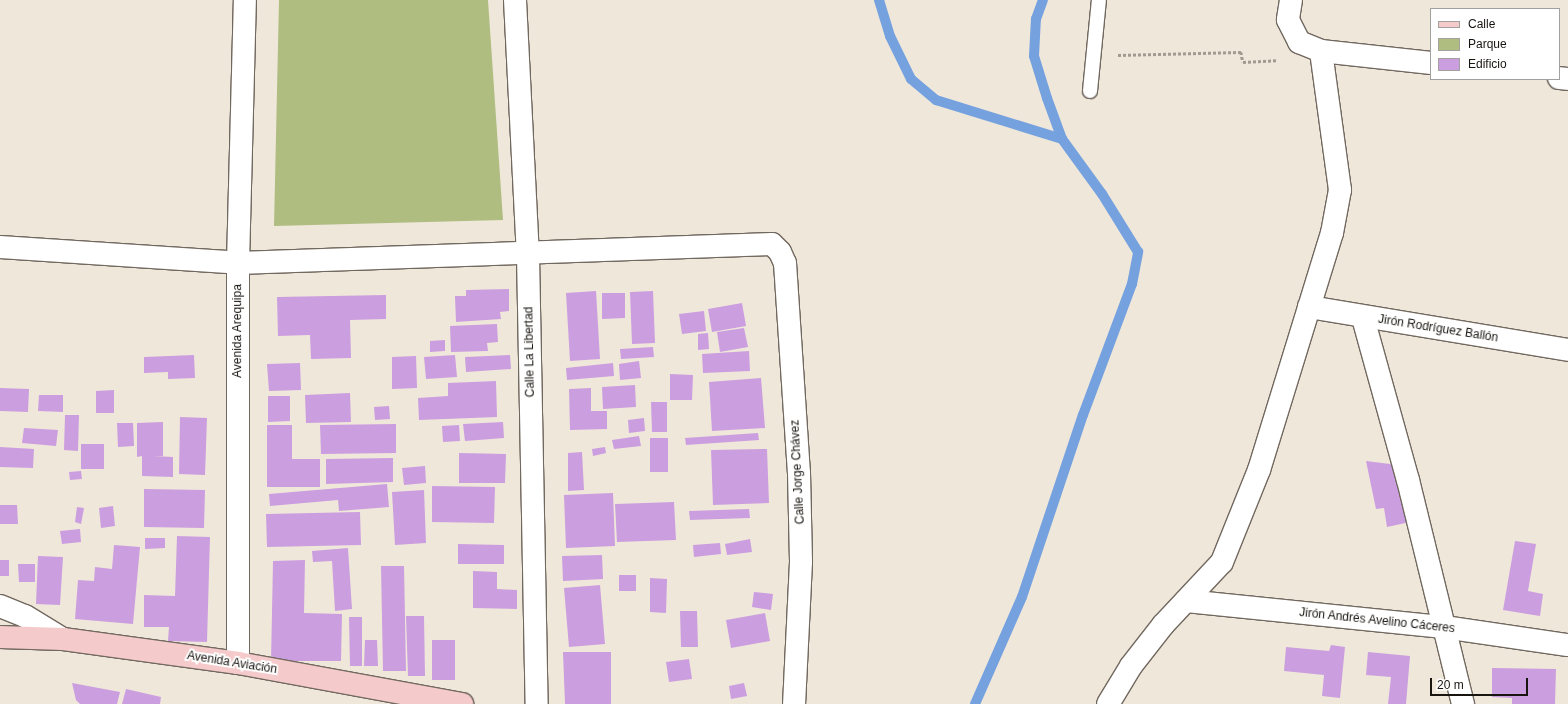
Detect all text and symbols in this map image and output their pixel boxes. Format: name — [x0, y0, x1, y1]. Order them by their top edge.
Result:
legend — [1430, 8, 1560, 80]
text: Calle — [1468, 17, 1495, 31]
text: Parque — [1468, 37, 1507, 51]
text: Edificio — [1468, 57, 1507, 71]
street label: Avenida Arequipa — [231, 284, 245, 378]
street label: Calle La Libertad — [522, 307, 538, 397]
street label: Jirón Rodríguez Ballón — [1377, 312, 1499, 346]
street label: Calle Jorge Chávez — [788, 419, 808, 525]
street label: Jirón Andrés Avelino Cáceres — [1298, 606, 1456, 636]
street label: Avenida Aviación — [186, 649, 278, 677]
scale bar — [1432, 670, 1530, 696]
text: 20 m — [1437, 678, 1464, 692]

